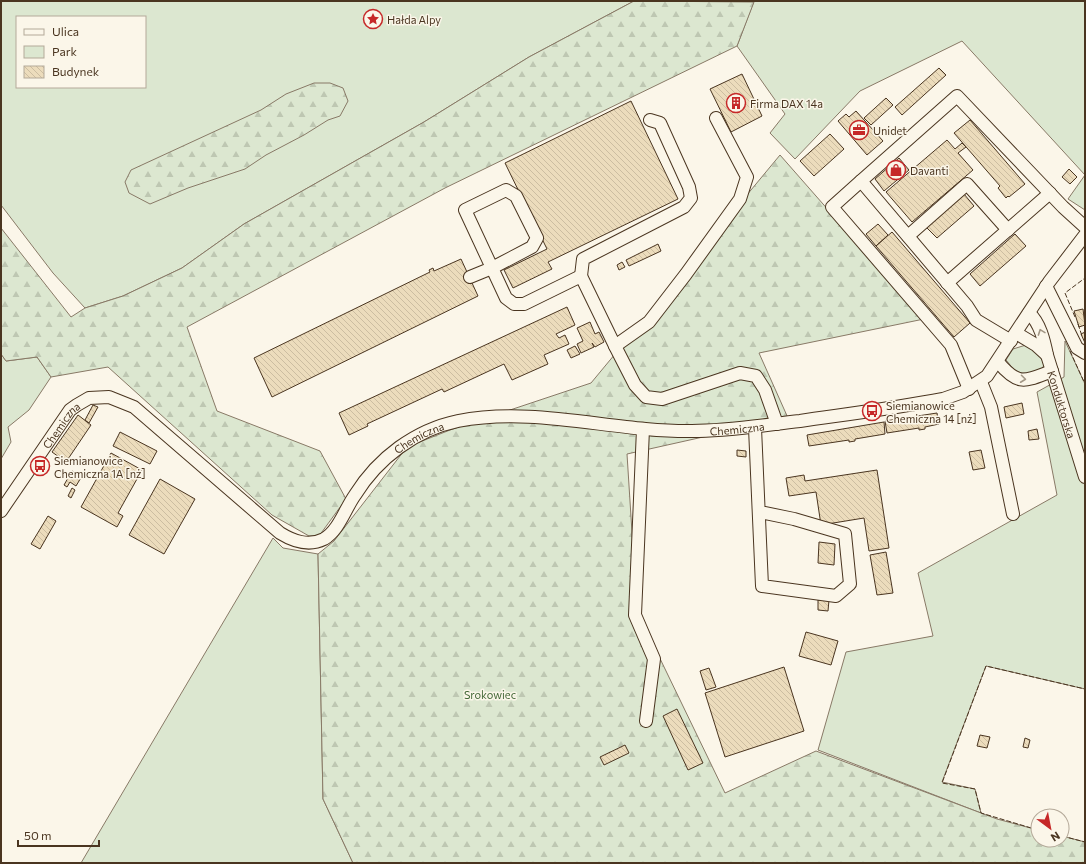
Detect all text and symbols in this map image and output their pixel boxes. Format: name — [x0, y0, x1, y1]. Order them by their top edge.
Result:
place icon: Hałda Alpy — [362, 8, 384, 30]
place label: Hałda Alpy — [387, 13, 441, 26]
legend — [16, 16, 146, 88]
text: Ulica — [52, 24, 79, 38]
text: Park — [52, 44, 78, 58]
text: Budynek — [52, 64, 100, 78]
building icon: Firma DAX 14a — [725, 92, 747, 114]
place label: Firma DAX 14a — [750, 97, 823, 110]
office icon: Unidet — [848, 119, 870, 141]
place label: Unidet — [873, 124, 907, 137]
shop icon: Davanti — [885, 159, 907, 181]
place label: Davanti — [910, 164, 949, 177]
one-way arrow — [1037, 329, 1045, 336]
street label: Konduktorska — [1046, 369, 1079, 440]
one-way arrow — [1019, 374, 1026, 383]
street label: Chemiczna — [39, 399, 82, 451]
place label: Siemianowice Chemiczna 14 [nż] — [886, 399, 977, 425]
bus stop icon: Siemianowice Chemiczna 14 [nż] — [861, 400, 883, 422]
street label: Chemiczna — [391, 419, 445, 456]
street label: Chemiczna — [709, 419, 765, 437]
place label: Siemianowice Chemiczna 1A [nż] — [54, 454, 146, 480]
bus stop icon: Siemianowice Chemiczna 1A [nż] — [29, 455, 51, 477]
park label: Srokowiec — [464, 688, 516, 701]
north arrow — [1030, 808, 1070, 848]
scale bar — [18, 822, 99, 848]
text: 50 m — [24, 828, 52, 842]
text: N — [1049, 829, 1063, 845]

